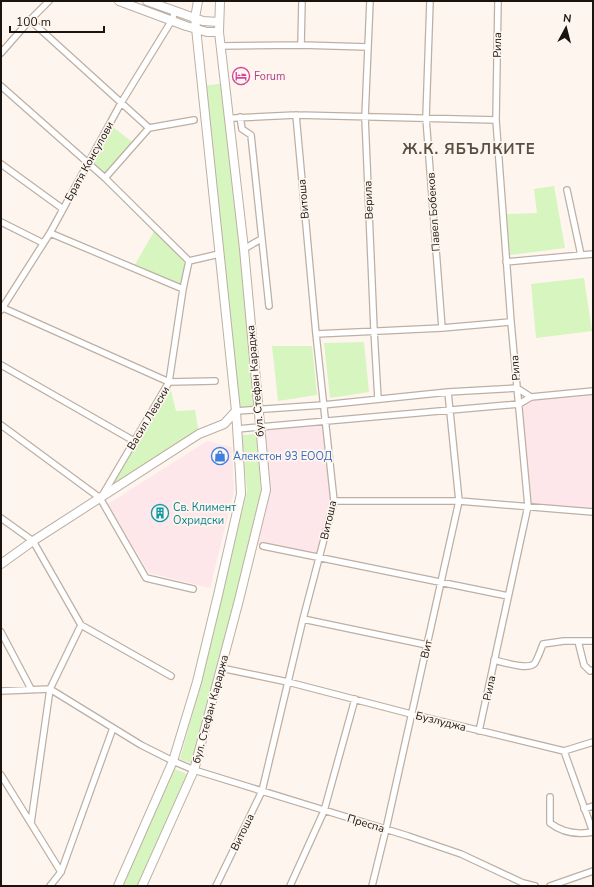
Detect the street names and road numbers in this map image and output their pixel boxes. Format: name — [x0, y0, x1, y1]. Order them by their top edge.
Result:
street label: Рила — [490, 32, 505, 58]
street label: Братя Консулови — [61, 119, 117, 204]
street label: Павел Бобеков — [423, 172, 444, 252]
street label: Витоша — [294, 178, 313, 219]
street label: Верила — [360, 180, 377, 220]
street label: бул. Стефан Караджа — [243, 324, 268, 437]
street label: Рила — [507, 355, 524, 381]
street label: Васил Левски — [124, 384, 173, 453]
street label: Витоша — [317, 499, 340, 541]
street label: Вит — [417, 638, 436, 660]
street label: бул. Стефан Караджа — [189, 653, 232, 765]
street label: Рила — [479, 674, 499, 702]
street label: Бузлуджа — [414, 708, 468, 735]
street label: Витоша — [227, 811, 258, 853]
street label: Преспа — [345, 811, 386, 836]

